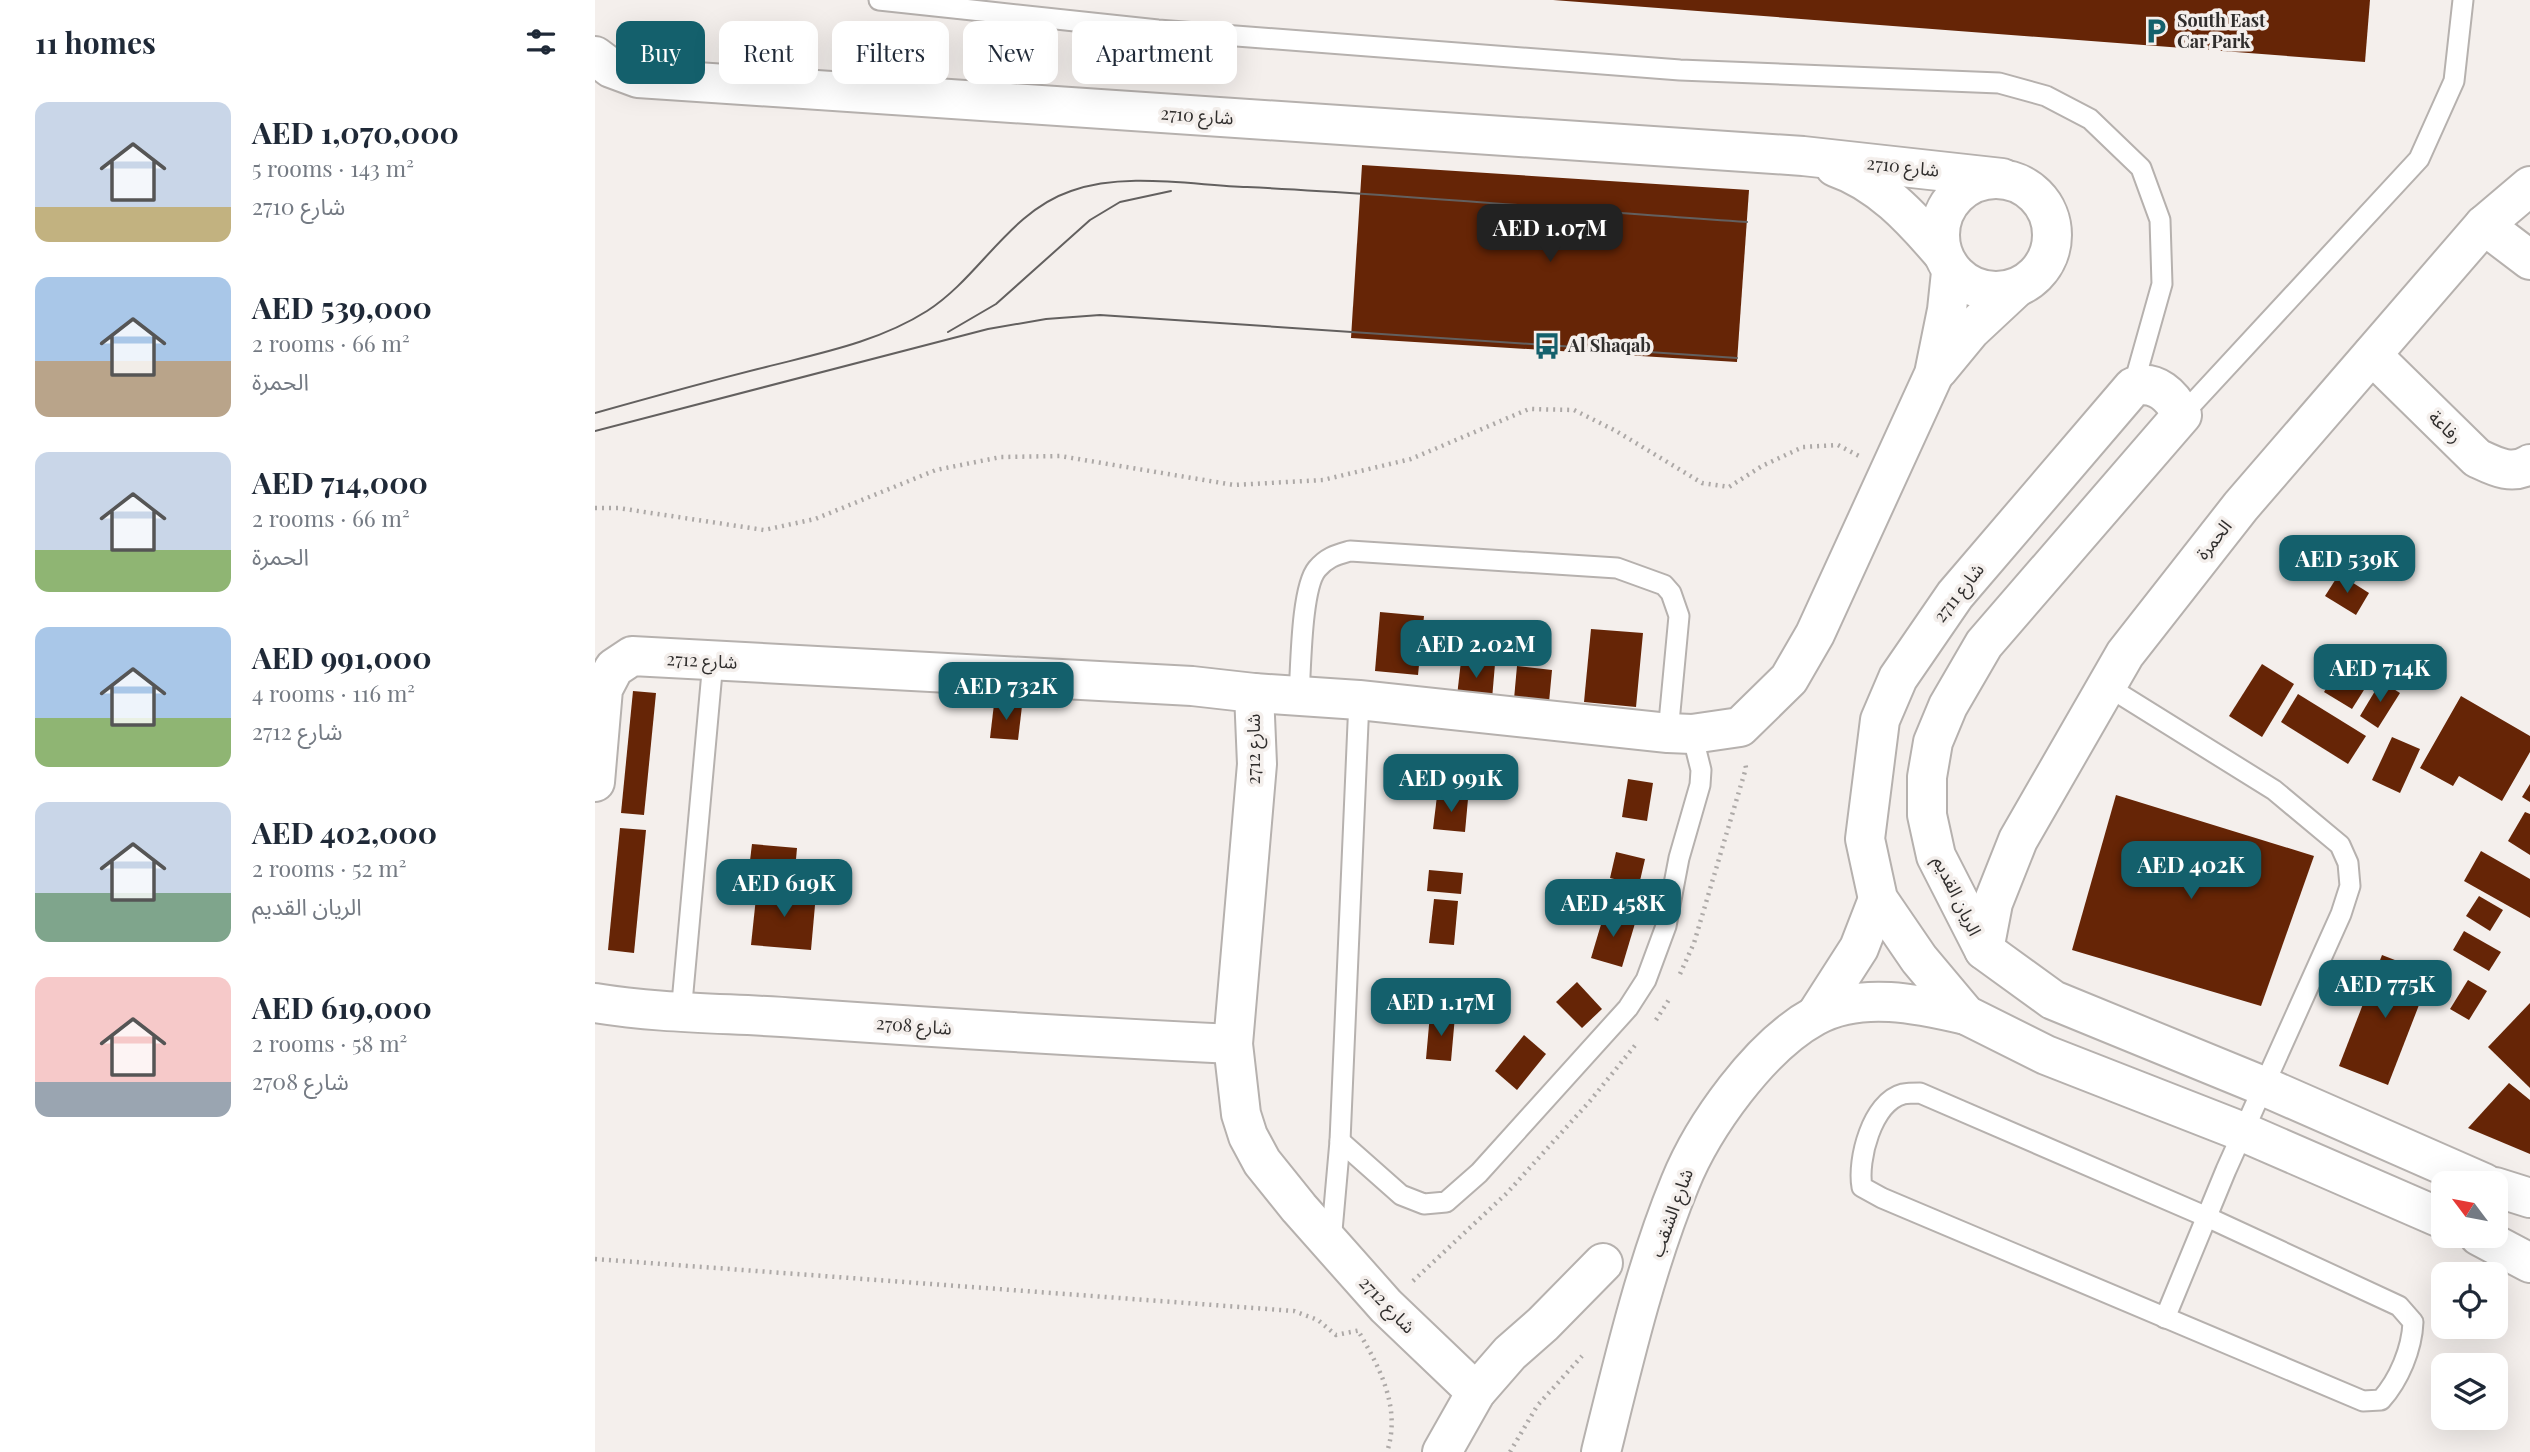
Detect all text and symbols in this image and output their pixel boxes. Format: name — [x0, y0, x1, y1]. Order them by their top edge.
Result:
place label: South East Car Park — [2177, 8, 2266, 53]
parking icon: South East Car Park — [2141, 16, 2171, 46]
chip: Buy — [616, 21, 705, 84]
chip: Rent — [719, 21, 818, 84]
chip: Filters — [832, 21, 949, 84]
chip: New — [963, 21, 1058, 84]
chip: Apartment — [1072, 21, 1237, 84]
text: 11 homes — [35, 22, 156, 62]
icon: filters — [522, 23, 560, 61]
street label: شارع 2710 — [1160, 100, 1234, 133]
text: AED 1,070,000 — [252, 112, 459, 152]
icon: home — [91, 130, 175, 214]
street label: شارع 2710 — [1865, 150, 1941, 185]
text: 5 rooms · 143 m² — [252, 152, 414, 183]
text: شارع 2710 — [252, 190, 345, 221]
pin: AED 1.07M — [1470, 204, 1630, 264]
text: AED 1.07M — [1493, 211, 1607, 242]
text: AED 539,000 — [252, 287, 432, 327]
icon: home — [91, 305, 175, 389]
text: 2 rooms · 66 m² — [252, 327, 410, 358]
bus stop icon: Al Shaqab — [1532, 331, 1562, 361]
place label: Al Shaqab — [1567, 333, 1651, 357]
text: الحمرة — [252, 365, 309, 396]
street label: رفاعة — [2424, 405, 2467, 448]
text: AED 714,000 — [252, 462, 428, 502]
icon: home — [91, 480, 175, 564]
text: 2 rooms · 66 m² — [252, 502, 410, 533]
street label: الحمرة — [2190, 515, 2237, 564]
pin: AED 539K — [2275, 536, 2419, 595]
text: الحمرة — [252, 540, 309, 571]
text: AED 539K — [2295, 542, 2399, 573]
street label: شارع 2711 — [1928, 558, 1991, 629]
pin: AED 2.02M — [1396, 620, 1556, 680]
text: AED 2.02M — [1417, 627, 1535, 658]
text: AED 991,000 — [252, 637, 432, 677]
pin: AED 714K — [2308, 644, 2452, 704]
street label: شارع 2712 — [666, 646, 738, 677]
text: AED 714K — [2330, 651, 2430, 682]
icon: home — [91, 655, 175, 739]
pin: AED 732K — [934, 662, 1078, 722]
text: AED 732K — [955, 669, 1057, 700]
text: 4 rooms · 116 m² — [252, 677, 415, 708]
street label: شارع 2712 — [1241, 714, 1268, 784]
text: شارع 2712 — [252, 715, 342, 746]
pin: AED 991K — [1379, 754, 1523, 814]
text: AED 991K — [1399, 761, 1503, 792]
text: AED 402,000 — [252, 812, 437, 852]
icon: home — [91, 830, 175, 914]
pin: AED 402K — [2119, 842, 2263, 901]
text: AED 402K — [2137, 848, 2245, 879]
text: 2 rooms · 52 m² — [252, 852, 406, 883]
street label: الريان القديم — [1926, 852, 1988, 940]
pin: AED 619K — [712, 860, 856, 919]
text: AED 619K — [732, 866, 836, 897]
pin: AED 458K — [1541, 880, 1685, 939]
text: AED 458K — [1561, 886, 1665, 917]
text: الريان القديم — [252, 890, 362, 921]
pin: AED 775K — [2313, 960, 2457, 1020]
text: AED 775K — [2335, 967, 2435, 998]
pin: AED 1.17M — [1361, 978, 1521, 1038]
text: AED 1.17M — [1387, 985, 1495, 1016]
text: AED 619,000 — [252, 987, 432, 1027]
icon: home — [91, 1005, 175, 1089]
street label: شارع 2708 — [875, 1010, 953, 1043]
text: 2 rooms · 58 m² — [252, 1027, 407, 1058]
text: شارع 2708 — [252, 1065, 349, 1096]
street label: شارع الشقب — [1644, 1165, 1701, 1261]
north arrow — [2431, 1171, 2508, 1248]
map controls — [2431, 1171, 2508, 1430]
button: locate — [2431, 1262, 2508, 1339]
street label: شارع 2712 — [1352, 1271, 1421, 1340]
button: layers — [2431, 1353, 2508, 1430]

